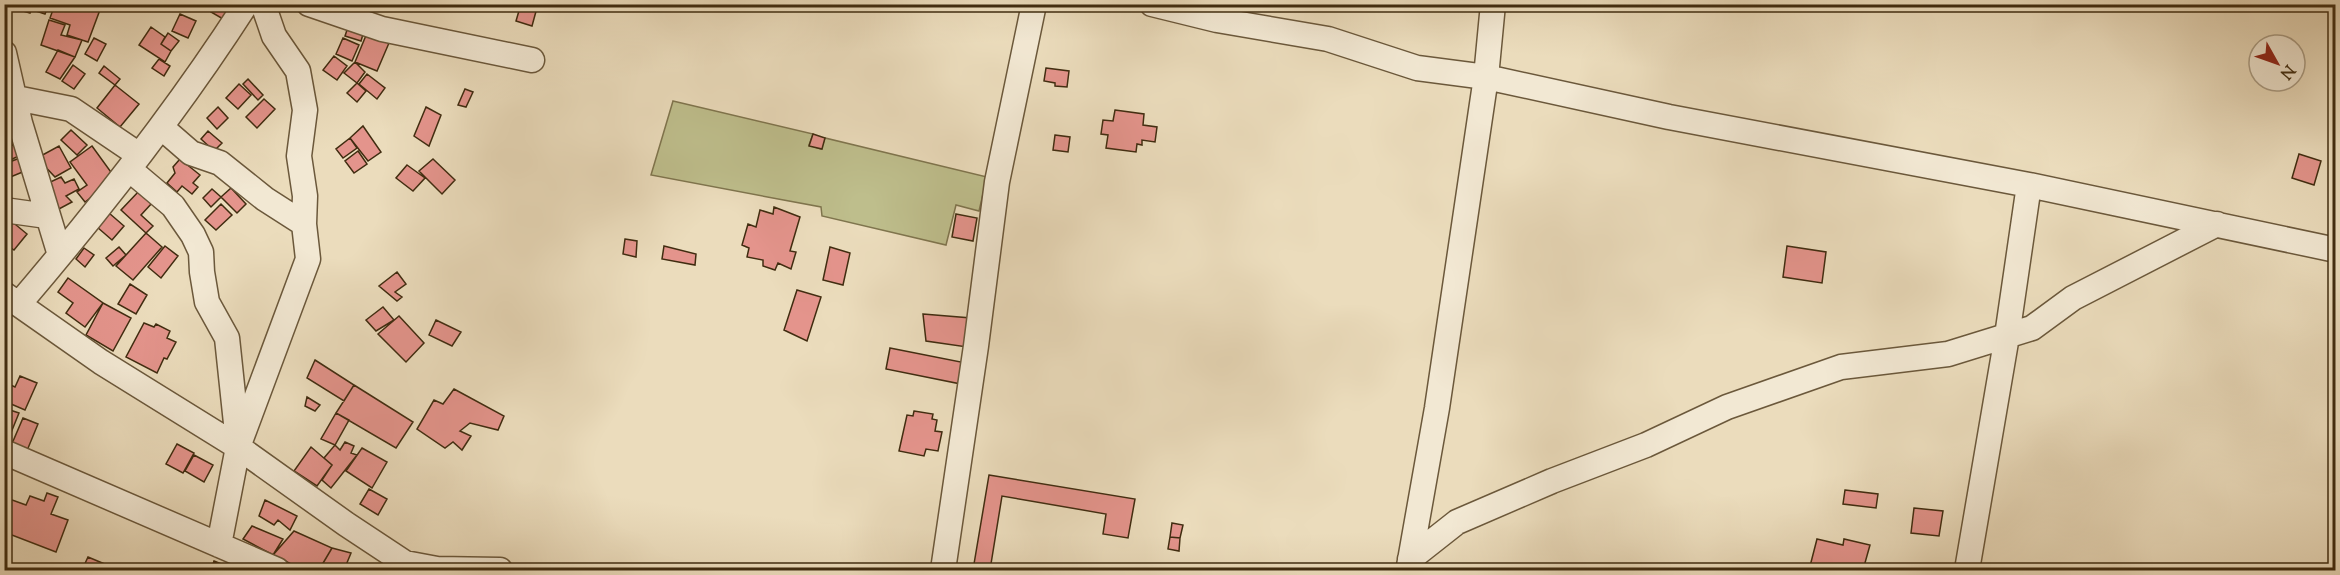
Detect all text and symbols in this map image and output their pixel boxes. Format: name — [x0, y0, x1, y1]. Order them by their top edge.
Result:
north arrow — [2247, 33, 2307, 93]
text: N — [2274, 59, 2299, 83]

